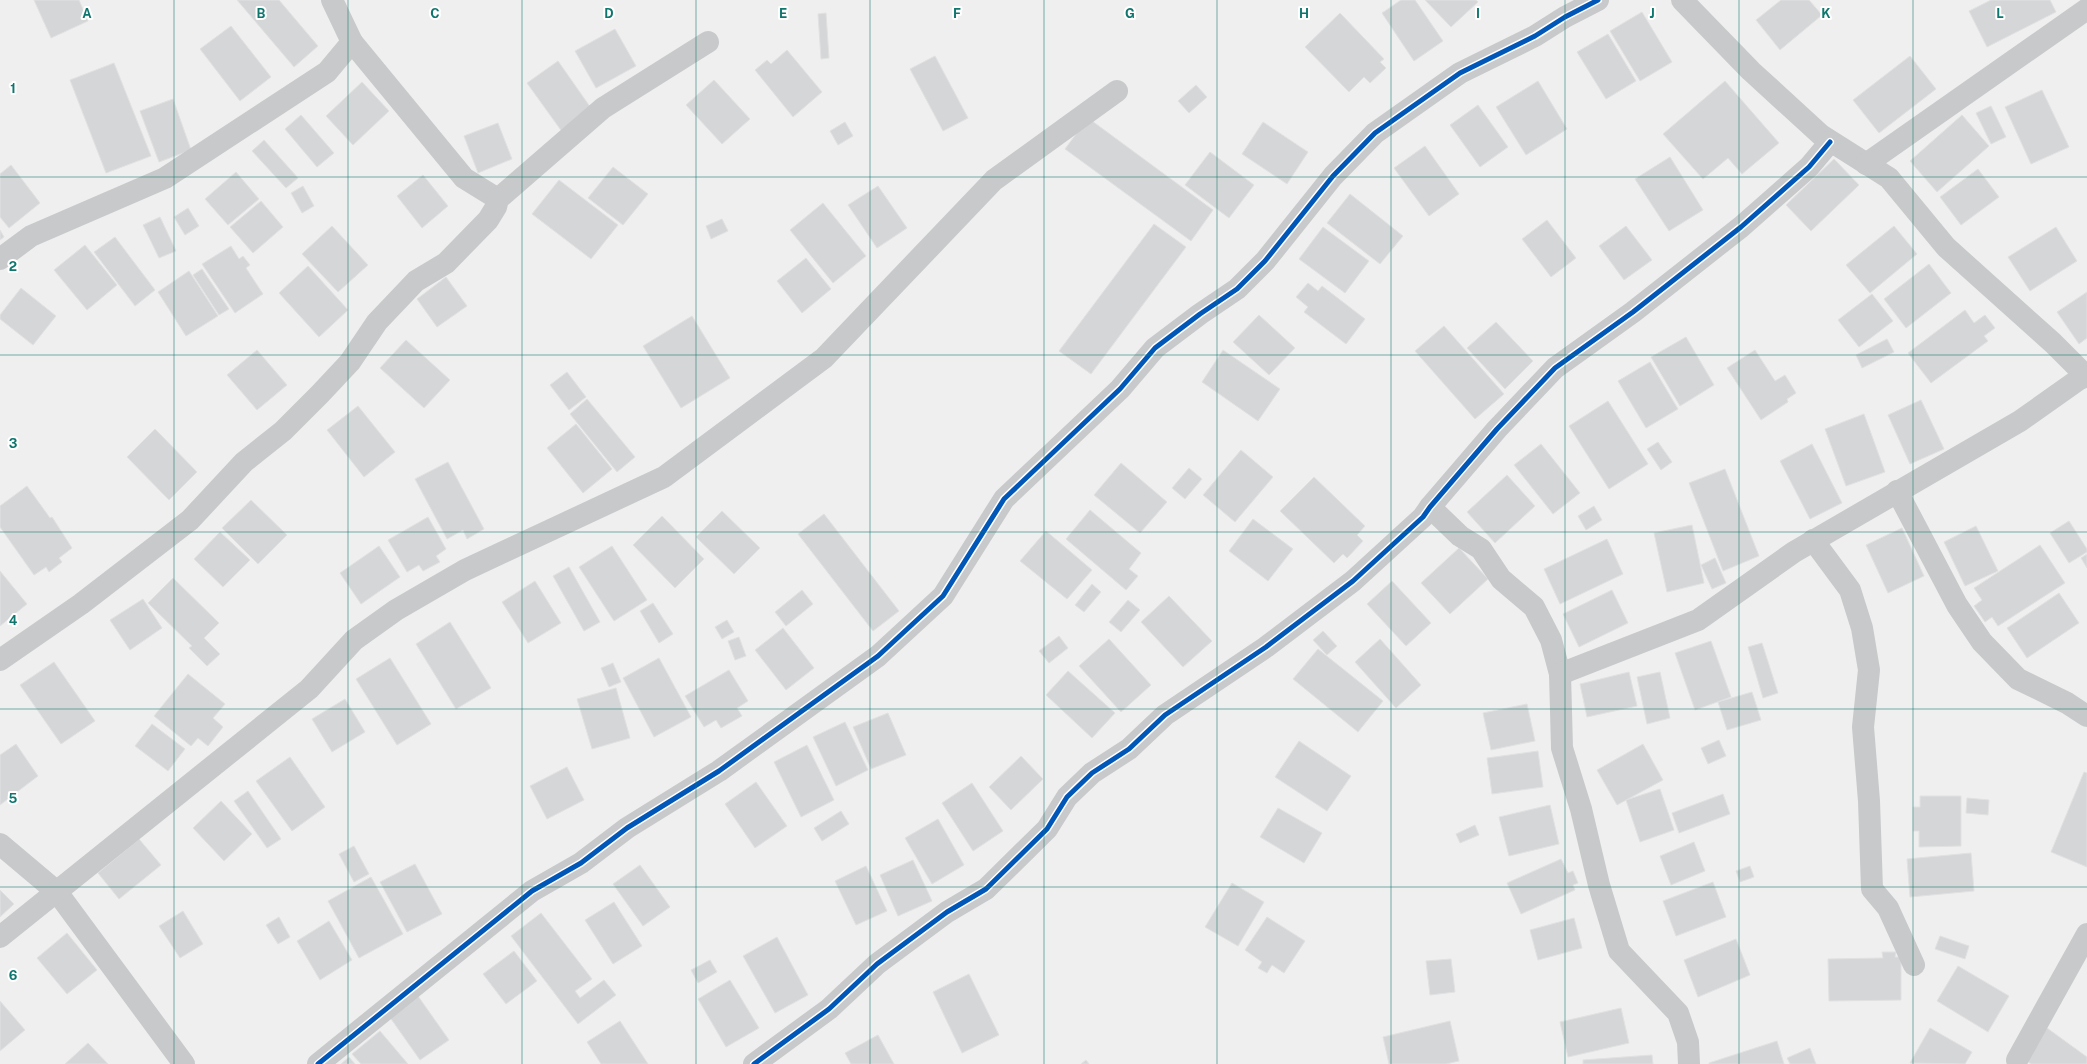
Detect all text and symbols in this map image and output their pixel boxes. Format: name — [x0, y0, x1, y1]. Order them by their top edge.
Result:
text: A — [82, 6, 92, 21]
text: B — [257, 6, 266, 21]
text: C — [430, 6, 440, 21]
text: D — [604, 6, 614, 21]
text: E — [779, 6, 787, 21]
text: F — [953, 6, 961, 21]
text: G — [1125, 6, 1135, 21]
text: H — [1299, 6, 1309, 21]
text: I — [1476, 6, 1480, 21]
text: J — [1649, 6, 1655, 21]
text: K — [1821, 6, 1831, 21]
text: L — [1996, 6, 2004, 21]
text: 1 — [10, 81, 16, 96]
text: 2 — [9, 259, 17, 274]
text: 3 — [9, 436, 18, 451]
text: 4 — [9, 613, 18, 628]
text: 5 — [9, 791, 18, 806]
text: 6 — [9, 968, 18, 983]

